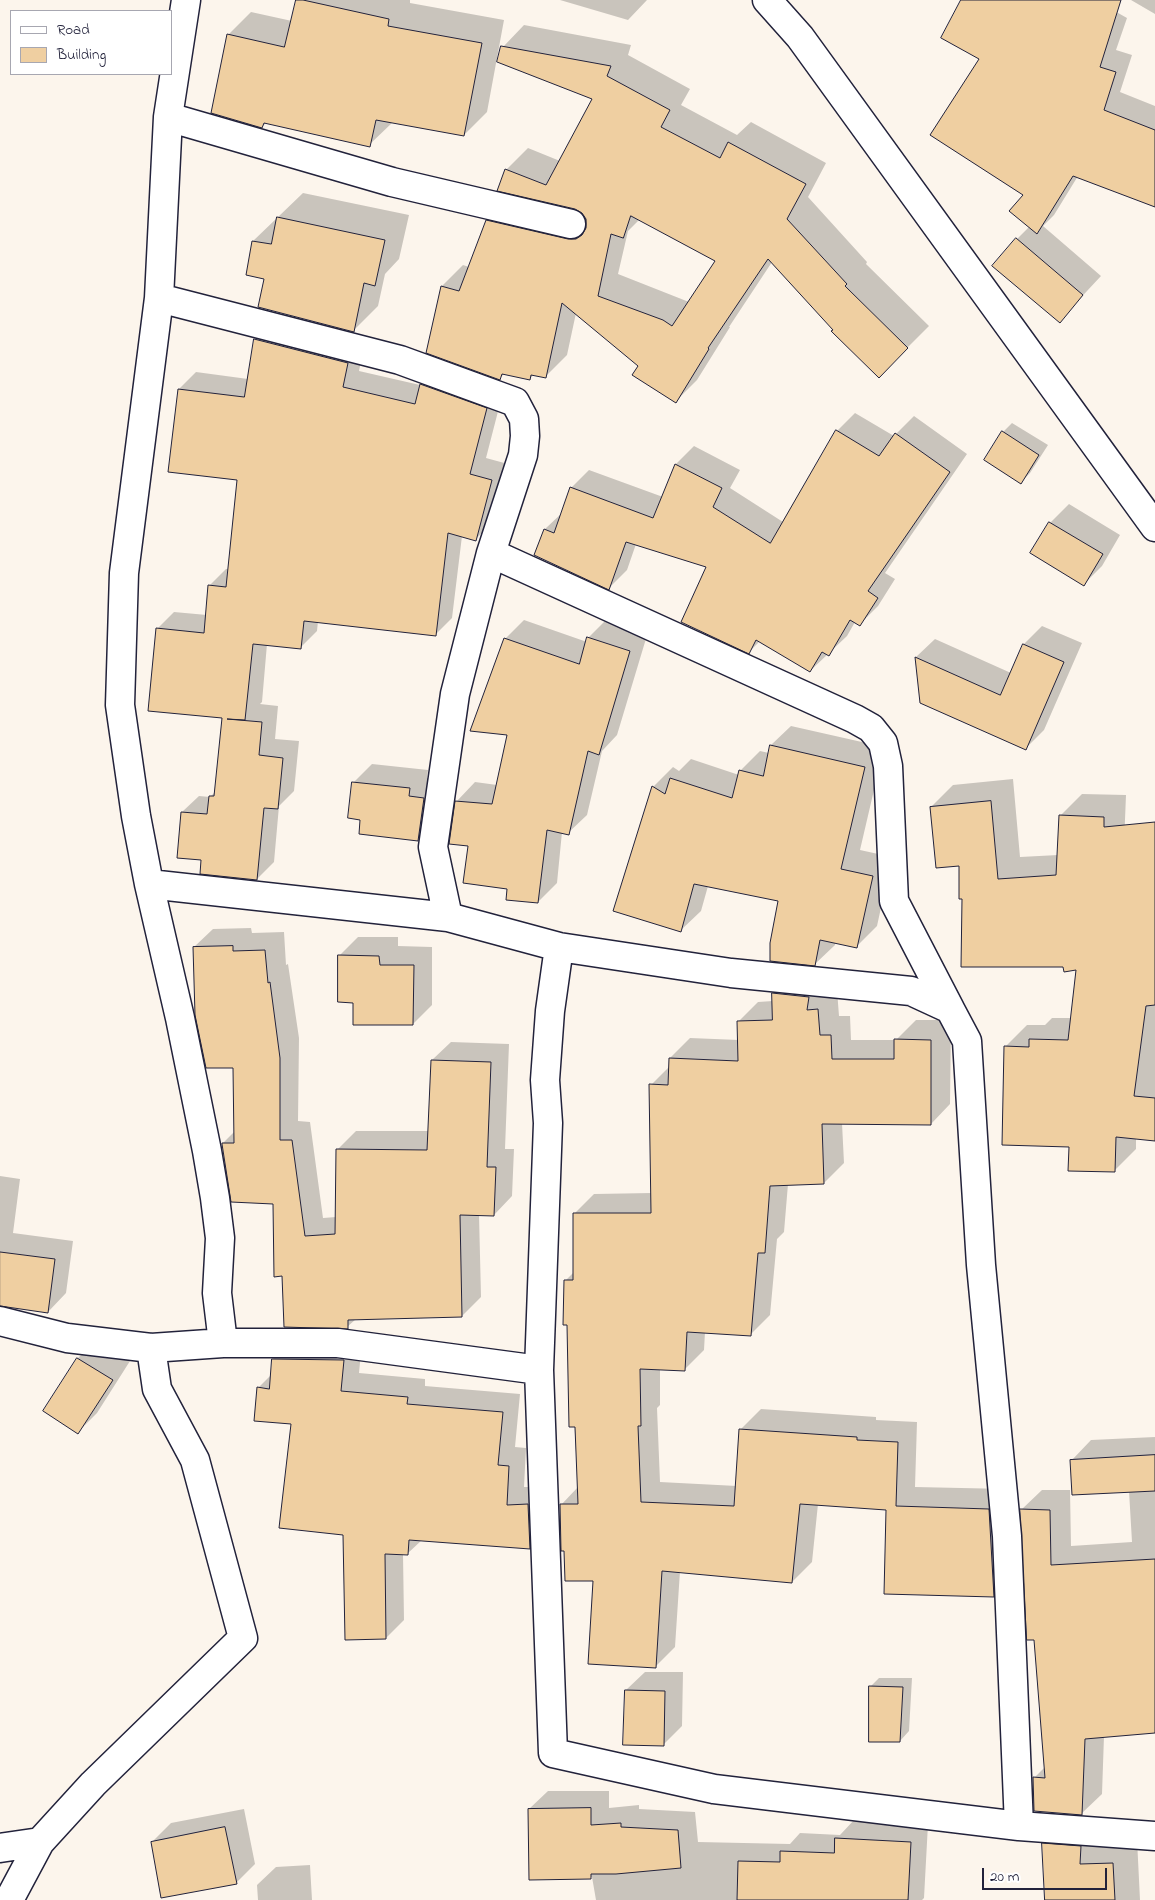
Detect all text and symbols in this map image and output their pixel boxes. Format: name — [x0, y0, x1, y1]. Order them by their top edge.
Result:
legend — [10, 10, 172, 75]
text: Road — [57, 19, 90, 41]
text: Building — [57, 44, 106, 66]
scale bar — [985, 1858, 1110, 1890]
text: 20 m — [990, 1866, 1019, 1888]

